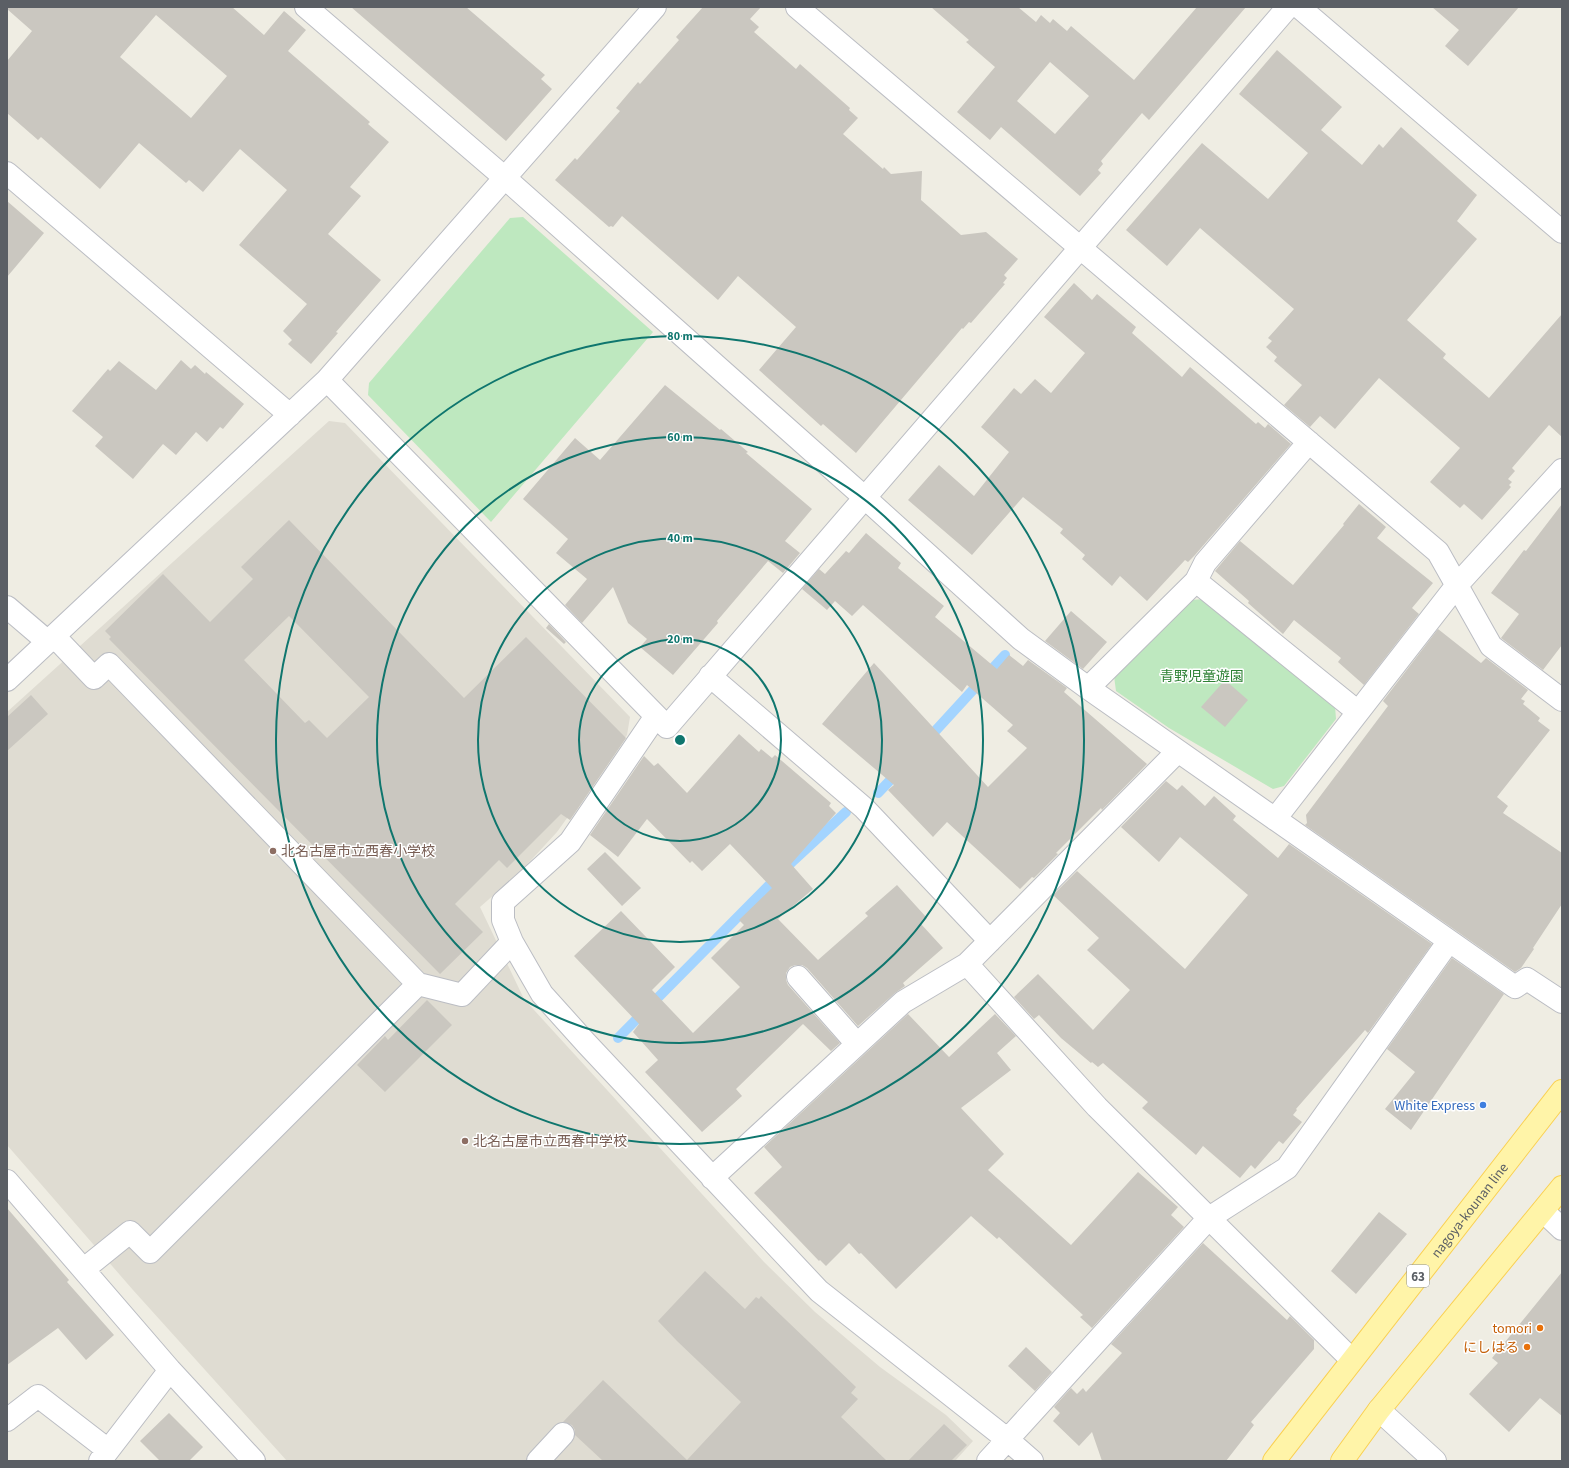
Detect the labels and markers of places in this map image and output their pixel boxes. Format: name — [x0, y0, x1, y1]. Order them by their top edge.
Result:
centre of rings — [673, 733, 687, 747]
place label: 北名古屋市立西春小学校 — [281, 842, 435, 862]
marker: 北名古屋市立西春小学校 — [268, 846, 278, 856]
place label: White Express — [1394, 1096, 1475, 1116]
marker: White Express — [1478, 1100, 1488, 1110]
place label: 北名古屋市立西春中学校 — [473, 1132, 627, 1152]
marker: 北名古屋市立西春中学校 — [460, 1136, 470, 1146]
place label: tomori — [1492, 1319, 1532, 1339]
marker: tomori — [1535, 1323, 1545, 1333]
place label: にしはる — [1463, 1338, 1519, 1358]
marker: にしはる — [1522, 1342, 1532, 1352]

